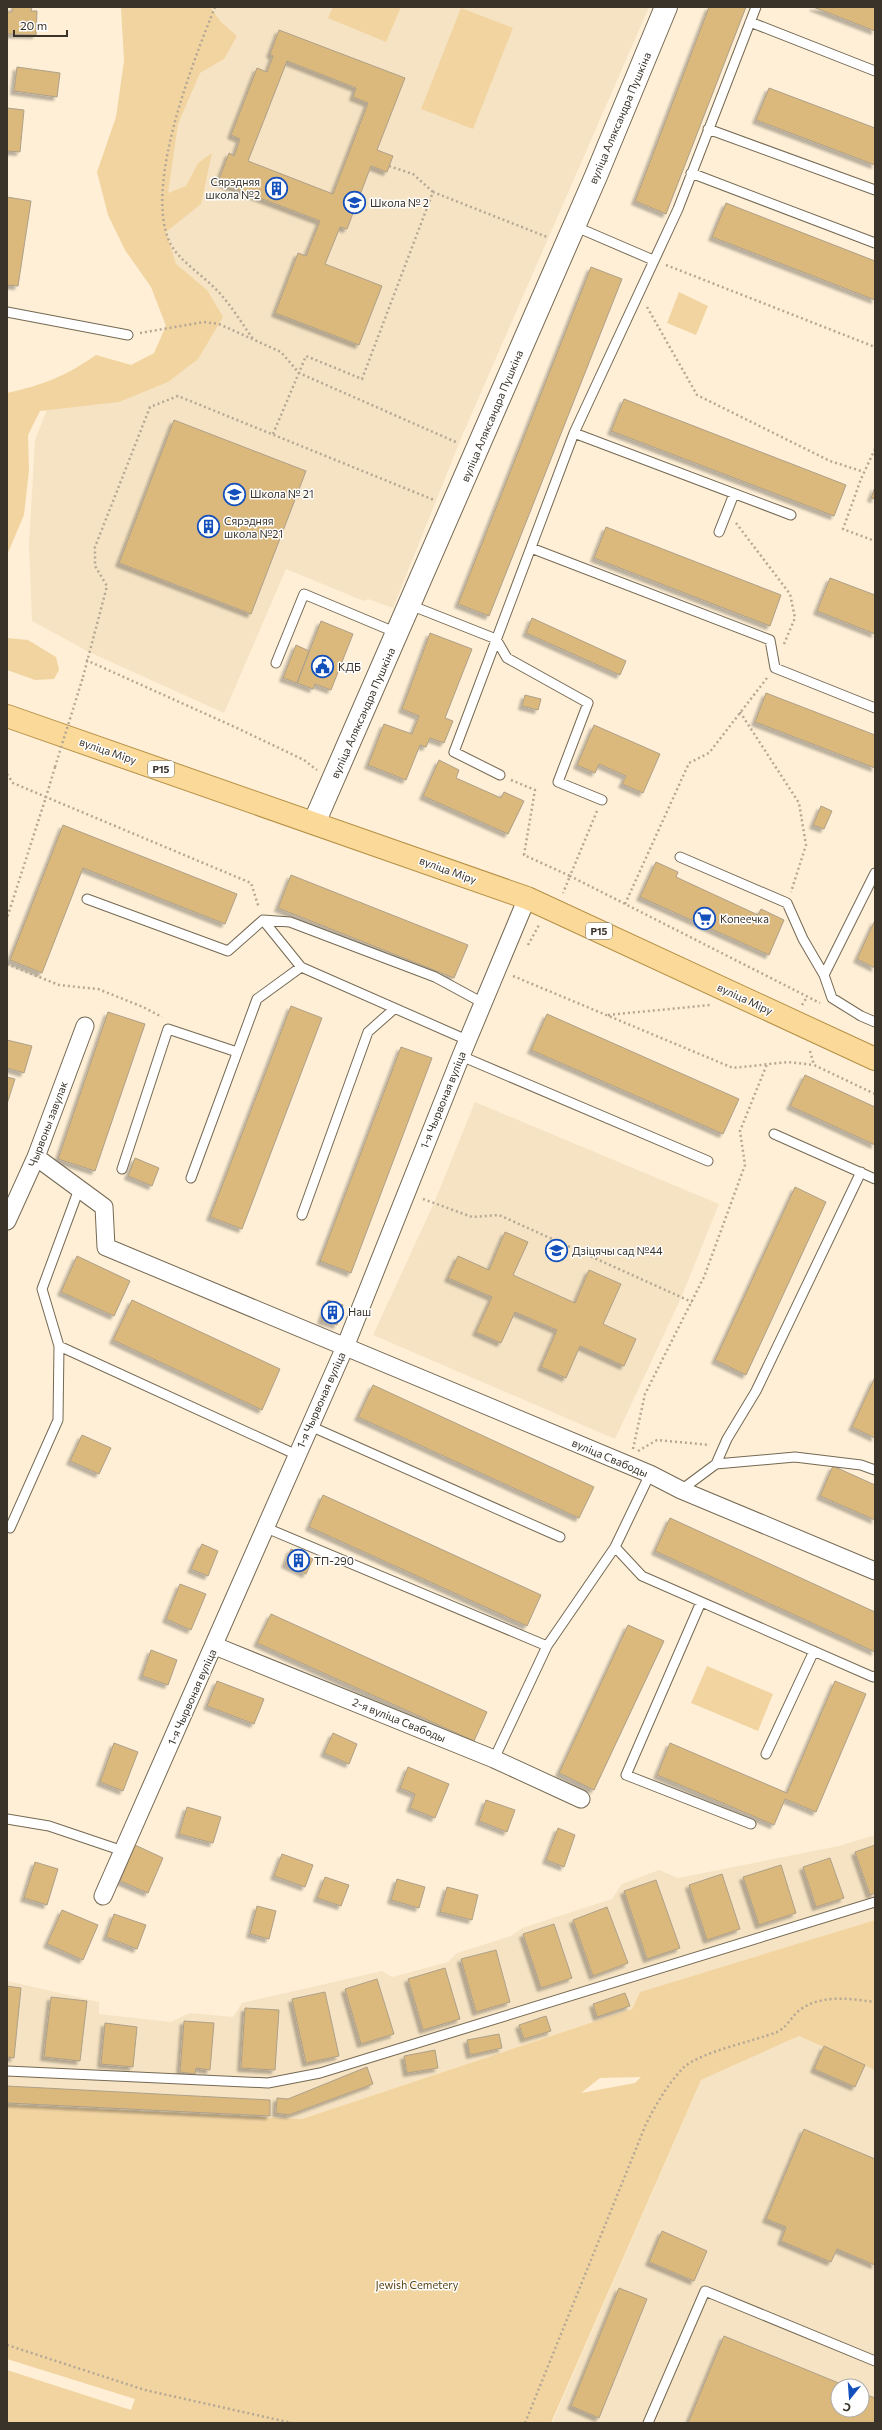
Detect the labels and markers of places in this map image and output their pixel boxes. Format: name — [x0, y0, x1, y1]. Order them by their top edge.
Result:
place label: Сярэдняя школа №2 — [206, 175, 260, 201]
building icon: Сярэдняя школа №2 — [263, 175, 289, 201]
school or university icon: Школа № 2 — [341, 190, 367, 216]
place label: Школа № 2 — [370, 196, 429, 209]
school or university icon: Школа № 21 — [222, 481, 248, 507]
place label: Школа № 21 — [250, 487, 314, 500]
building icon: Сярэдняя школа №21 — [196, 514, 222, 540]
place label: Сярэдняя школа №21 — [224, 514, 283, 540]
public building icon: КДБ — [309, 654, 335, 680]
place label: КДБ — [338, 660, 361, 673]
supermarket icon: Копеечка — [691, 906, 717, 932]
place label: Копеечка — [720, 912, 769, 925]
school or university icon: Дзіцячы сад №44 — [543, 1238, 569, 1264]
place label: Дзіцячы сад №44 — [572, 1244, 663, 1257]
building icon: Наш — [319, 1299, 345, 1325]
place label: Наш — [348, 1305, 371, 1318]
building icon: ТП-290 — [286, 1548, 312, 1574]
place label: ТП-290 — [314, 1554, 354, 1567]

